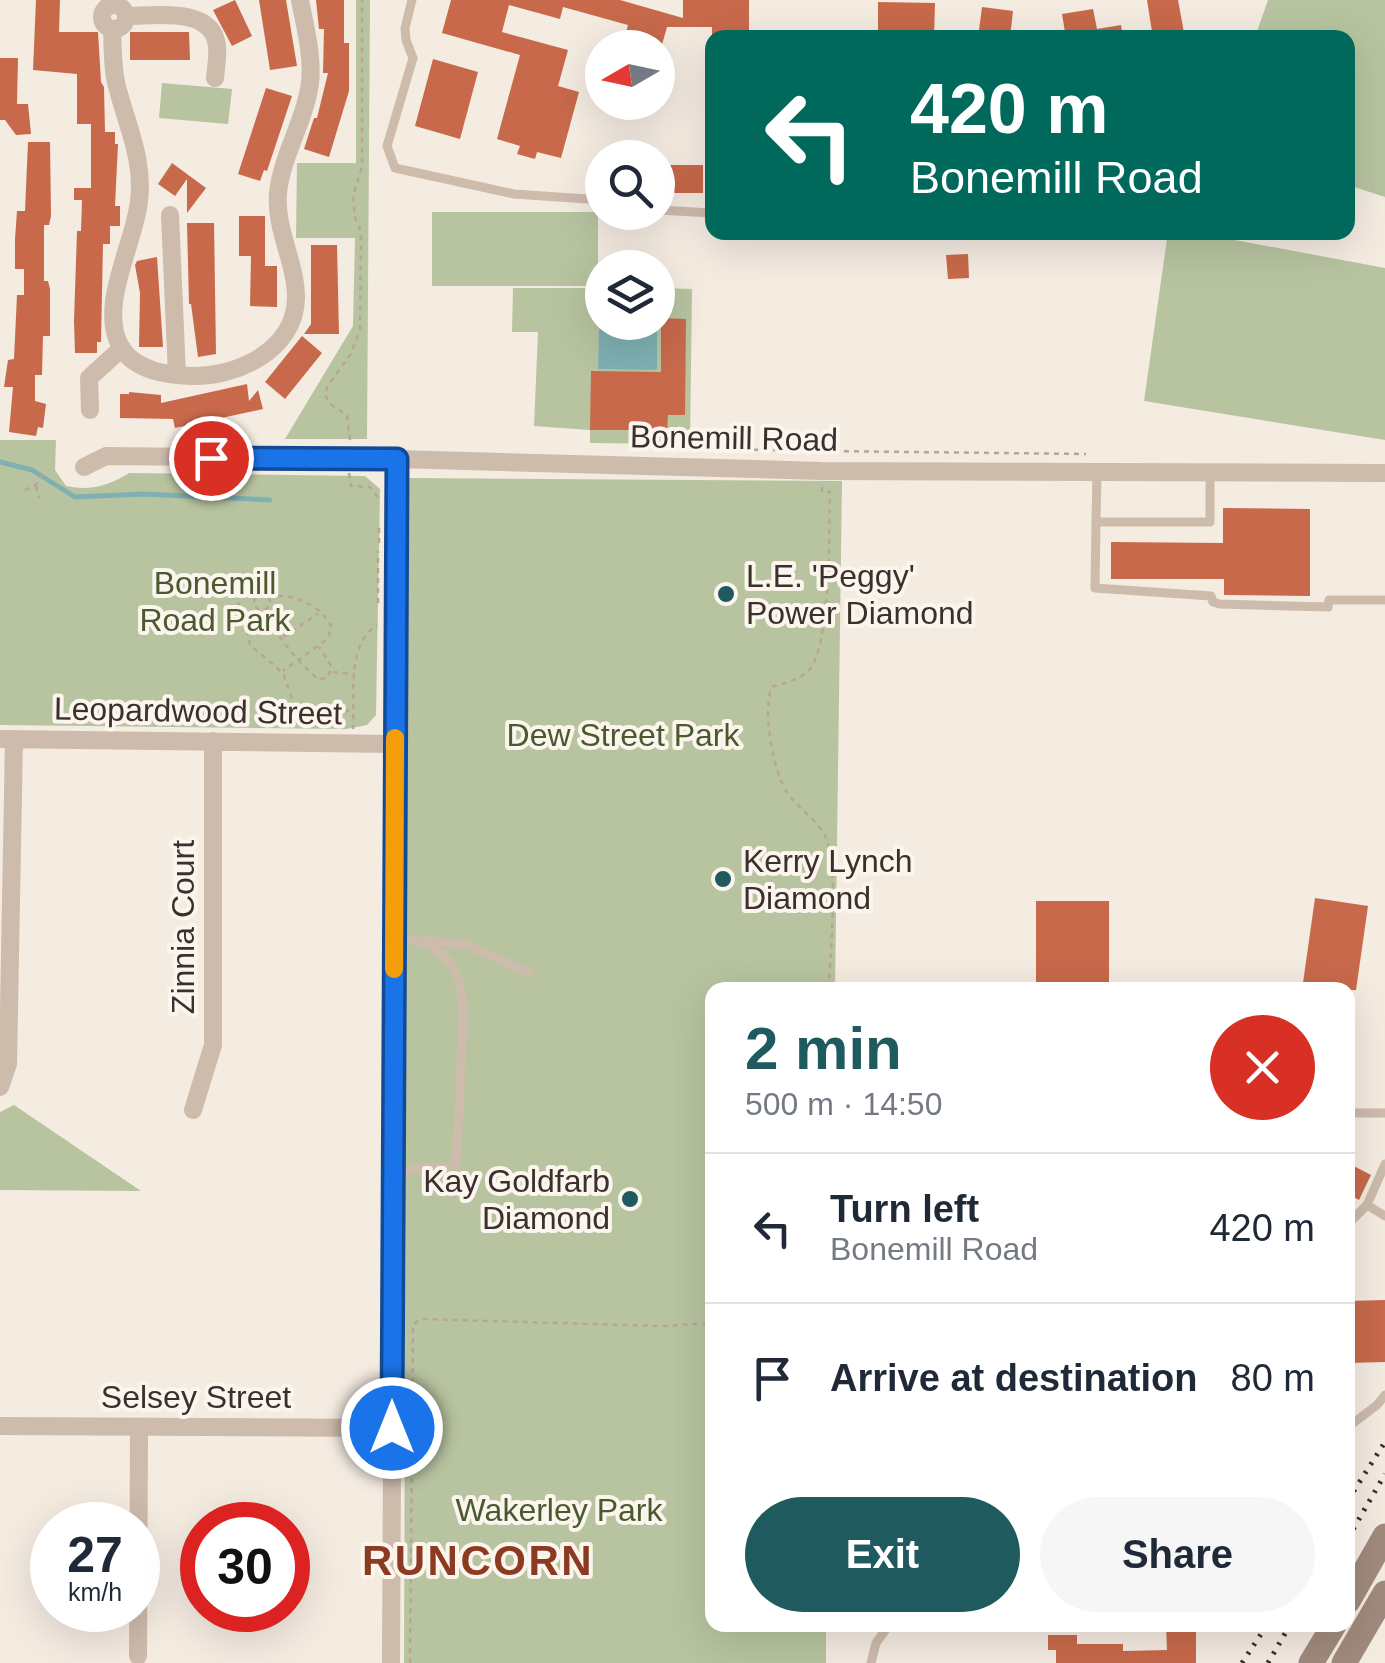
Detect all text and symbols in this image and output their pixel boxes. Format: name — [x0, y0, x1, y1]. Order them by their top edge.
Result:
north arrow — [585, 30, 675, 120]
map controls — [585, 30, 675, 340]
icon: left — [745, 70, 875, 200]
text: 420 m — [910, 70, 1108, 148]
button: search — [585, 140, 675, 230]
text: Bonemill Road — [910, 152, 1203, 203]
button: layers — [585, 250, 675, 340]
pin — [169, 416, 254, 501]
street label: Bonemill Road — [630, 418, 838, 458]
icon: arrive — [184, 431, 239, 486]
place label: L.E. 'Peggy' Power Diamond — [746, 558, 974, 631]
park label: Bonemill Road Park — [139, 565, 292, 638]
marker: L.E. 'Peggy' Power Diamond — [715, 583, 737, 605]
street label: Leopardwood Street — [54, 690, 343, 732]
park label: Dew Street Park — [507, 717, 740, 753]
street label: Zinnia Court — [165, 840, 201, 1014]
place label: Kerry Lynch Diamond — [743, 843, 913, 916]
marker: Kerry Lynch Diamond — [712, 868, 734, 890]
text: 2 min — [745, 1015, 902, 1082]
button: close — [1210, 1015, 1315, 1120]
text: 500 m · 14:50 — [745, 1086, 942, 1122]
place label: Kay Goldfarb Diamond — [423, 1163, 610, 1236]
marker: Kay Goldfarb Diamond — [619, 1188, 641, 1210]
text: Turn left — [830, 1188, 979, 1230]
icon: left — [745, 1201, 800, 1256]
text: 420 m — [1209, 1207, 1315, 1249]
text: Bonemill Road — [830, 1231, 1038, 1267]
icon: arrive — [745, 1351, 800, 1406]
text: Arrive at destination — [830, 1357, 1197, 1399]
text: 80 m — [1231, 1357, 1315, 1399]
position arrow — [340, 1376, 444, 1480]
street label: Selsey Street — [101, 1379, 291, 1415]
park label: Wakerley Park — [456, 1492, 663, 1528]
button: Exit — [745, 1497, 1020, 1612]
button: Share — [1040, 1497, 1315, 1612]
speed limit sign: 30 — [180, 1502, 310, 1632]
text: 27 — [67, 1527, 123, 1583]
district label: RUNCORN — [362, 1537, 594, 1584]
text: km/h — [68, 1578, 122, 1606]

